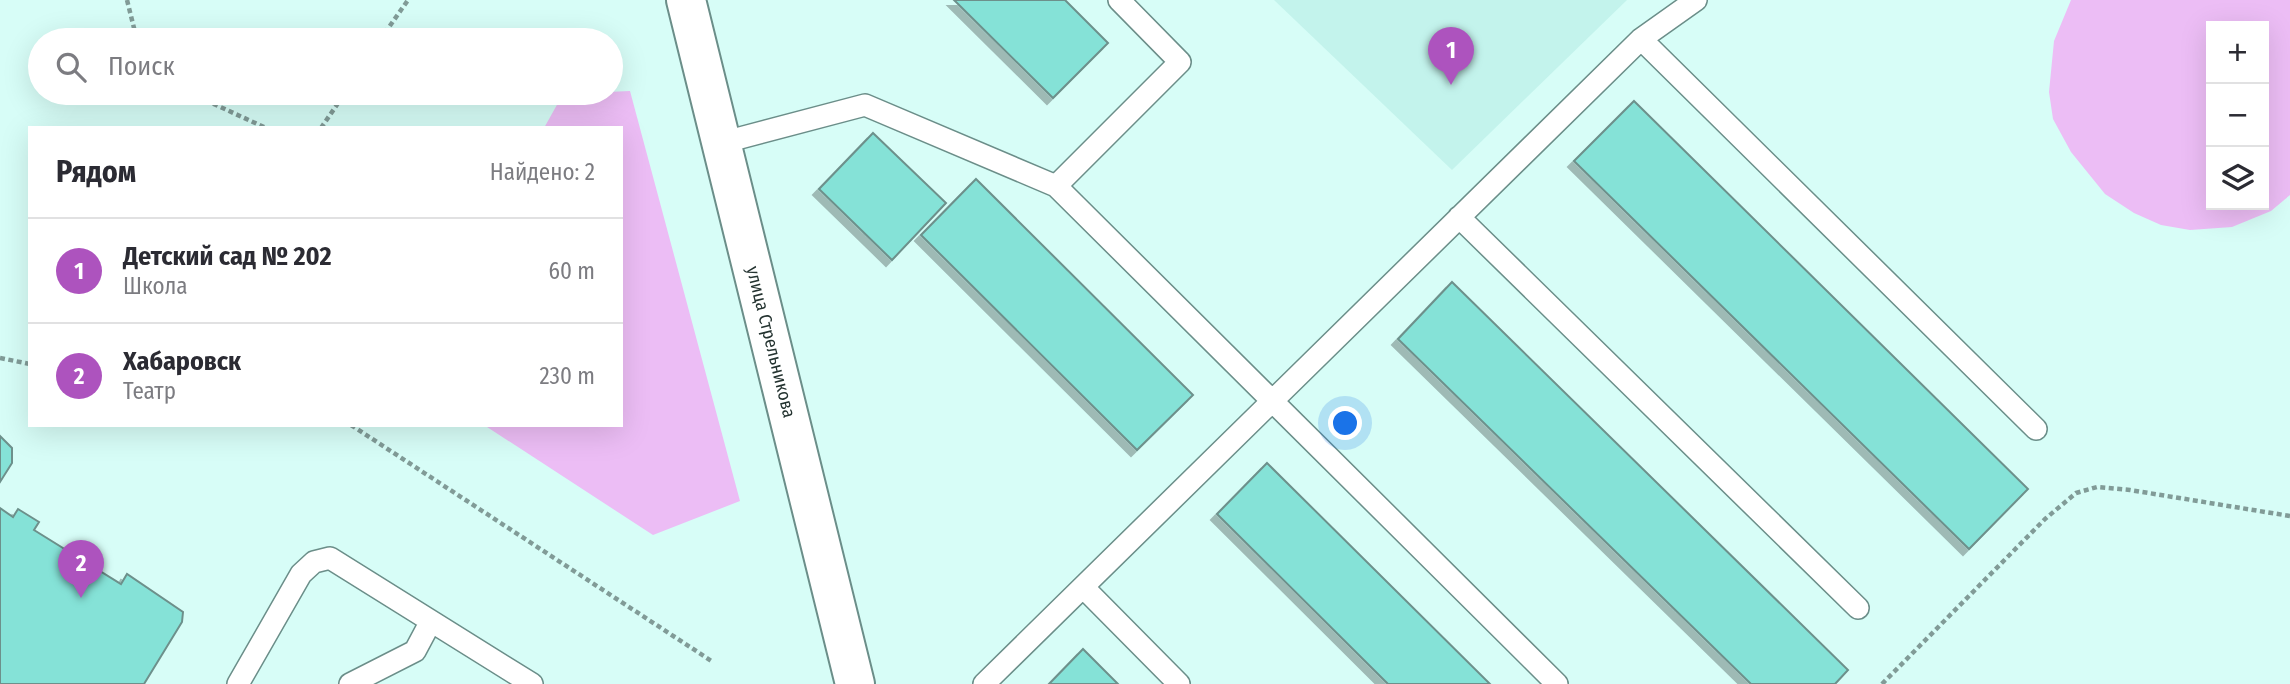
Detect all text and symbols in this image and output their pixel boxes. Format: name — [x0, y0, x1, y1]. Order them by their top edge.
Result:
map controls — [2206, 21, 2269, 210]
button: + — [2206, 21, 2269, 84]
pin: 1 — [1428, 27, 1474, 85]
search box — [28, 28, 623, 105]
icon: search — [52, 48, 90, 86]
text: Поиск — [108, 51, 175, 82]
button: − — [2206, 84, 2269, 147]
button: layers — [2206, 147, 2269, 210]
text: Рядом — [56, 154, 136, 190]
text: Найдено: 2 — [490, 158, 595, 186]
text: Детский сад № 202 — [123, 241, 331, 272]
text: 1 — [74, 257, 84, 285]
text: 60 m — [549, 257, 595, 285]
street label: улица Стрельникова — [742, 264, 801, 420]
text: Школа — [123, 272, 188, 300]
text: Хабаровск — [123, 346, 241, 377]
text: 2 — [74, 362, 84, 390]
text: 230 m — [539, 362, 595, 390]
text: Театр — [123, 377, 176, 405]
your location — [1328, 406, 1362, 440]
pin: 2 — [58, 540, 104, 598]

